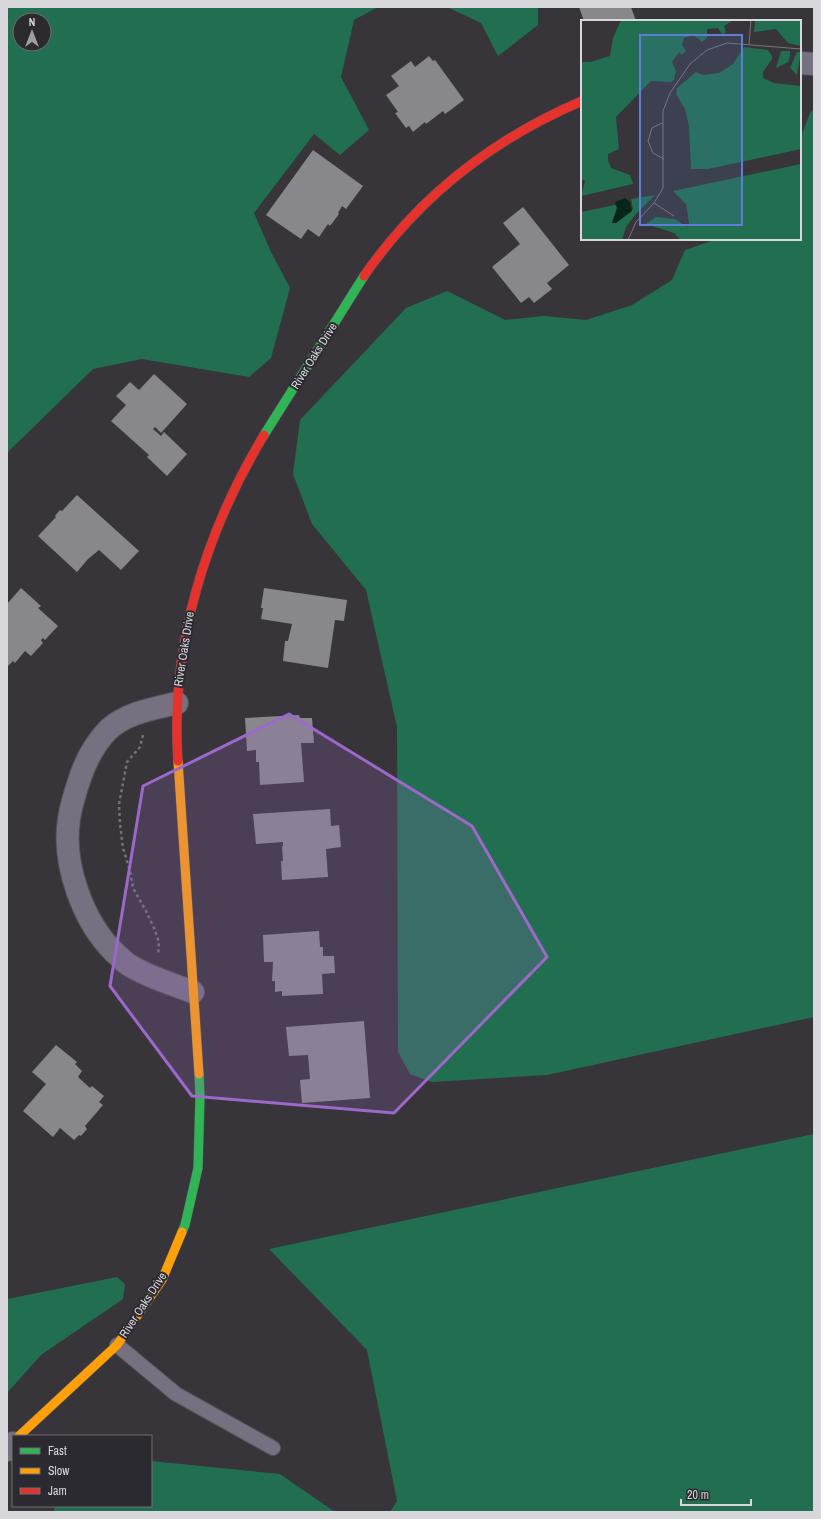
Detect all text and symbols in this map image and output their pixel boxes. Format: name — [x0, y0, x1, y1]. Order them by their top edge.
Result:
north arrow — [12, 12, 52, 52]
text: N — [29, 15, 35, 29]
inset map — [581, 20, 801, 240]
street label: River Oaks Drive — [287, 320, 341, 392]
street label: River Oaks Drive — [170, 610, 198, 688]
street label: River Oaks Drive — [116, 1269, 170, 1341]
legend — [12, 1435, 152, 1507]
text: Fast — [48, 1443, 67, 1459]
text: Slow — [48, 1463, 70, 1479]
scale bar — [681, 1481, 751, 1507]
text: Jam — [48, 1483, 67, 1499]
text: 20 m — [687, 1487, 709, 1503]

